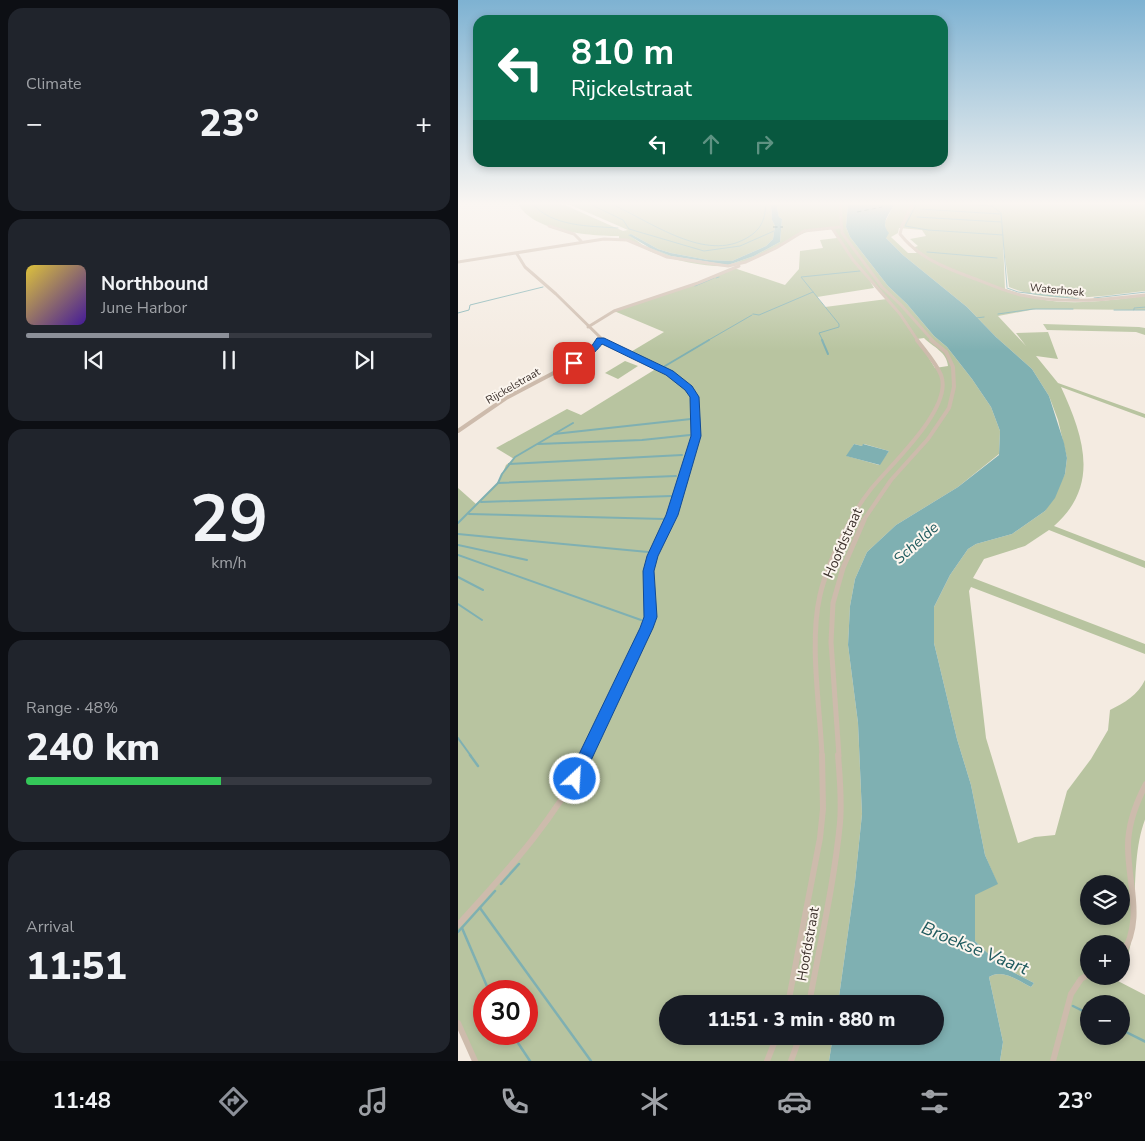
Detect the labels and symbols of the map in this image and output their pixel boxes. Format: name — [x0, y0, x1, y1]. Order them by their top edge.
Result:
street label: Waterhoek — [1029, 280, 1085, 300]
pin — [553, 342, 595, 384]
street label: Rijckelstraat — [483, 364, 543, 408]
street label: Hoofdstraat — [819, 505, 867, 581]
water label: Schelde — [889, 518, 943, 568]
position arrow — [548, 752, 600, 804]
street label: Hoofdstraat — [792, 905, 824, 983]
water label: Broekse Vaart — [918, 916, 1033, 981]
speed limit sign: 30 — [473, 980, 538, 1045]

